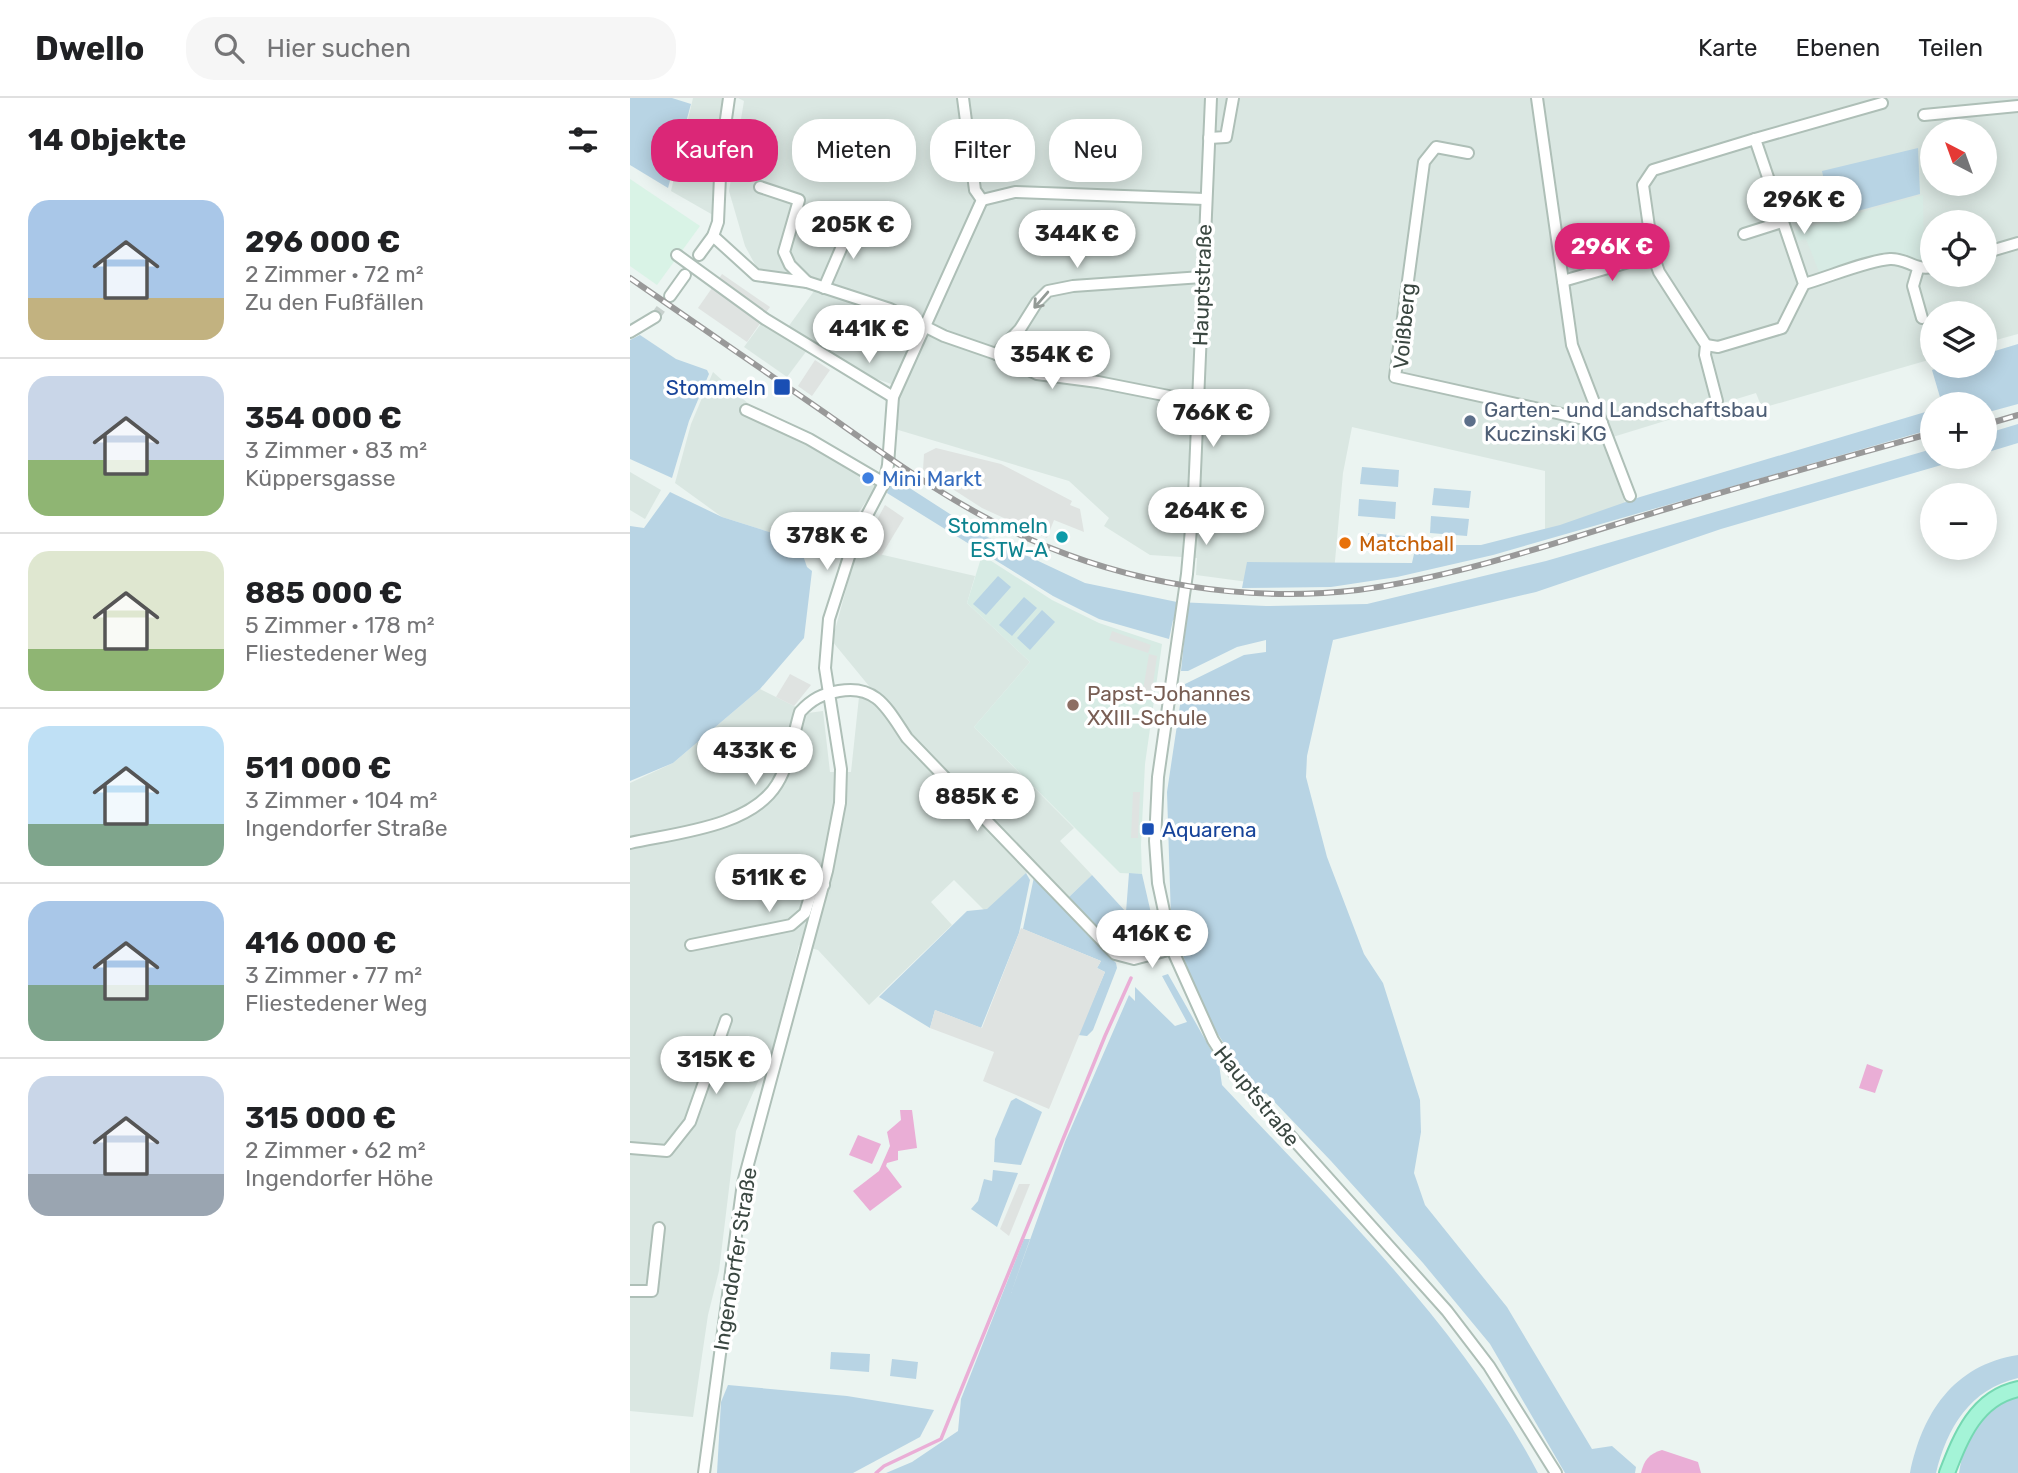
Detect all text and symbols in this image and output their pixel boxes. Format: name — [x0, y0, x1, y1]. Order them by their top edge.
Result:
search box — [186, 17, 676, 80]
text: Dwello — [35, 29, 144, 68]
icon: search — [210, 29, 248, 67]
text: Hier suchen — [266, 33, 411, 64]
text: Karte — [1698, 34, 1758, 62]
text: Ebenen — [1796, 34, 1880, 62]
text: Teilen — [1918, 34, 1983, 62]
chip: Kaufen — [651, 119, 778, 182]
chip: Mieten — [792, 119, 916, 182]
chip: Filter — [930, 119, 1035, 182]
chip: Neu — [1049, 119, 1142, 182]
north arrow — [1920, 119, 1997, 196]
map controls — [1920, 119, 1997, 560]
icon: filters — [564, 121, 602, 159]
text: 14 Objekte — [28, 122, 186, 158]
pin: 296K € — [1747, 176, 1861, 236]
text: 296K € — [1763, 185, 1845, 213]
pin: 205K € — [796, 202, 910, 261]
text: 205K € — [811, 210, 895, 238]
button: locate — [1920, 210, 1997, 287]
pin: 344K € — [1020, 211, 1134, 270]
text: 344K € — [1035, 219, 1119, 247]
street label: Hauptstraße — [1187, 223, 1217, 347]
pin: 296K € — [1555, 223, 1669, 283]
text: 296 000 € — [245, 224, 401, 260]
icon: home — [84, 228, 168, 312]
text: 296K € — [1571, 232, 1653, 260]
text: 2 Zimmer · 72 m² — [245, 260, 424, 288]
street label: Voißberg — [1388, 282, 1420, 370]
text: Zu den Fußfällen — [245, 288, 424, 316]
one-way arrow — [1033, 291, 1049, 309]
button: layers — [1920, 301, 1997, 378]
pin: 441K € — [812, 306, 926, 365]
text: 441K € — [829, 314, 909, 342]
pin: 354K € — [995, 331, 1109, 391]
text: 354K € — [1010, 340, 1094, 368]
place label: Stommeln — [666, 375, 766, 400]
marker: Stommeln — [772, 377, 792, 397]
pin: 766K € — [1156, 390, 1270, 449]
button: + — [1920, 392, 1997, 469]
place label: Garten- und Landschaftsbau Kuczinski KG — [1484, 397, 1768, 446]
text: 766K € — [1173, 398, 1253, 426]
text: 354 000 € — [245, 400, 402, 436]
icon: home — [84, 404, 168, 488]
marker: Garten- und Landschaftsbau Kuczinski KG — [1462, 413, 1478, 429]
text: 3 Zimmer · 83 m² — [245, 436, 427, 464]
text: Küppersgasse — [245, 464, 396, 492]
place label: Mini Markt — [882, 466, 982, 491]
marker: Mini Markt — [860, 470, 876, 486]
button: − — [1920, 483, 1997, 560]
pin: 264K € — [1149, 488, 1263, 547]
text: 264K € — [1164, 496, 1248, 524]
pin: 378K € — [770, 512, 884, 572]
place label: Stommeln ESTW-A — [948, 513, 1048, 562]
text: 378K € — [786, 521, 868, 549]
marker: Stommeln ESTW-A — [1054, 529, 1070, 545]
place label: Matchball — [1359, 531, 1454, 556]
marker: Matchball — [1337, 535, 1353, 551]
text: 885 000 € — [245, 575, 403, 611]
icon: home — [84, 579, 168, 663]
text: 5 Zimmer · 178 m² — [245, 611, 435, 639]
text: Fliestedener Weg — [245, 639, 427, 667]
place label: Papst-Johannes XXIII-Schule — [1087, 681, 1251, 730]
marker: Papst-Johannes XXIII-Schule — [1065, 697, 1081, 713]
pin: 433K € — [698, 728, 812, 787]
text: 433K € — [713, 736, 797, 764]
text: 511 000 € — [245, 750, 392, 786]
icon: home — [84, 754, 168, 838]
pin: 885K € — [920, 774, 1034, 833]
text: 885K € — [935, 782, 1019, 810]
text: 3 Zimmer · 104 m² — [245, 786, 437, 814]
text: Ingendorfer Straße — [245, 814, 448, 842]
place label: Aquarena — [1162, 817, 1257, 842]
marker: Aquarena — [1140, 821, 1156, 837]
pin: 511K € — [712, 854, 826, 914]
text: 511K € — [731, 863, 807, 891]
pin: 416K € — [1095, 910, 1209, 970]
text: 416K € — [1112, 919, 1192, 947]
text: 416 000 € — [245, 925, 397, 961]
icon: home — [84, 929, 168, 1013]
text: 3 Zimmer · 77 m² — [245, 961, 422, 989]
text: Fliestedener Weg — [245, 989, 427, 1017]
pin: 315K € — [659, 1037, 773, 1096]
street label: Hauptstraße — [1209, 1041, 1305, 1151]
text: 315K € — [676, 1045, 756, 1073]
text: 315 000 € — [245, 1100, 396, 1136]
icon: home — [84, 1104, 168, 1188]
text: 2 Zimmer · 62 m² — [245, 1136, 426, 1164]
text: Ingendorfer Höhe — [245, 1164, 433, 1192]
street label: Ingendorfer Straße — [708, 1166, 762, 1352]

